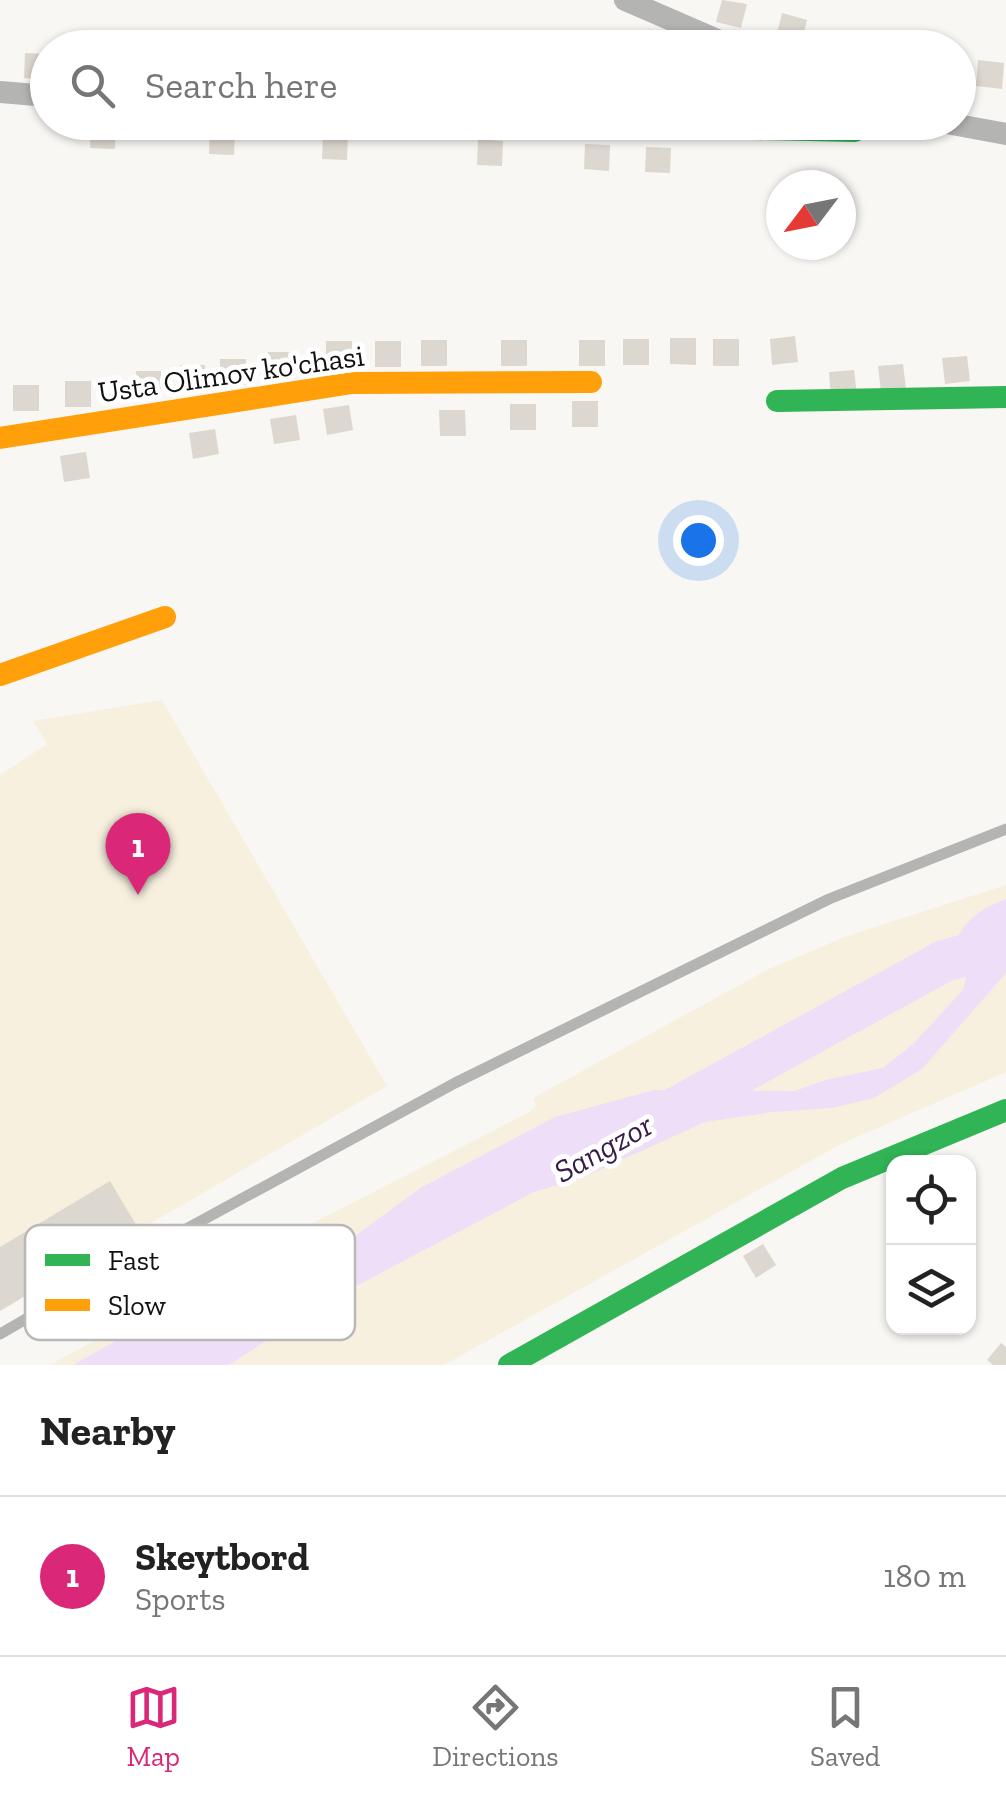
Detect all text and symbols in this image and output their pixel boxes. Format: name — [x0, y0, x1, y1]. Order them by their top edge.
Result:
search box — [30, 30, 976, 140]
icon: search — [65, 58, 120, 113]
text: Search here — [145, 62, 337, 108]
north arrow — [766, 170, 856, 260]
street label: Usta Olimov ko'chasi — [96, 337, 366, 411]
your location — [673, 515, 724, 566]
pin: 1 — [106, 812, 170, 895]
water label: Sangzor — [547, 1105, 660, 1190]
map controls — [886, 1155, 976, 1335]
button: locate — [886, 1155, 976, 1245]
legend — [25, 1225, 355, 1340]
text: Fast — [108, 1244, 160, 1277]
button: layers — [886, 1245, 976, 1335]
text: Slow — [108, 1289, 166, 1322]
text: Nearby — [40, 1405, 176, 1456]
text: Skeytbord — [135, 1534, 309, 1580]
text: 1 — [66, 1557, 79, 1595]
text: 180 m — [883, 1557, 966, 1595]
text: Sports — [135, 1580, 225, 1618]
tab: Map — [126, 1680, 181, 1773]
tab: Directions — [432, 1680, 559, 1773]
tab: Saved — [810, 1680, 880, 1773]

